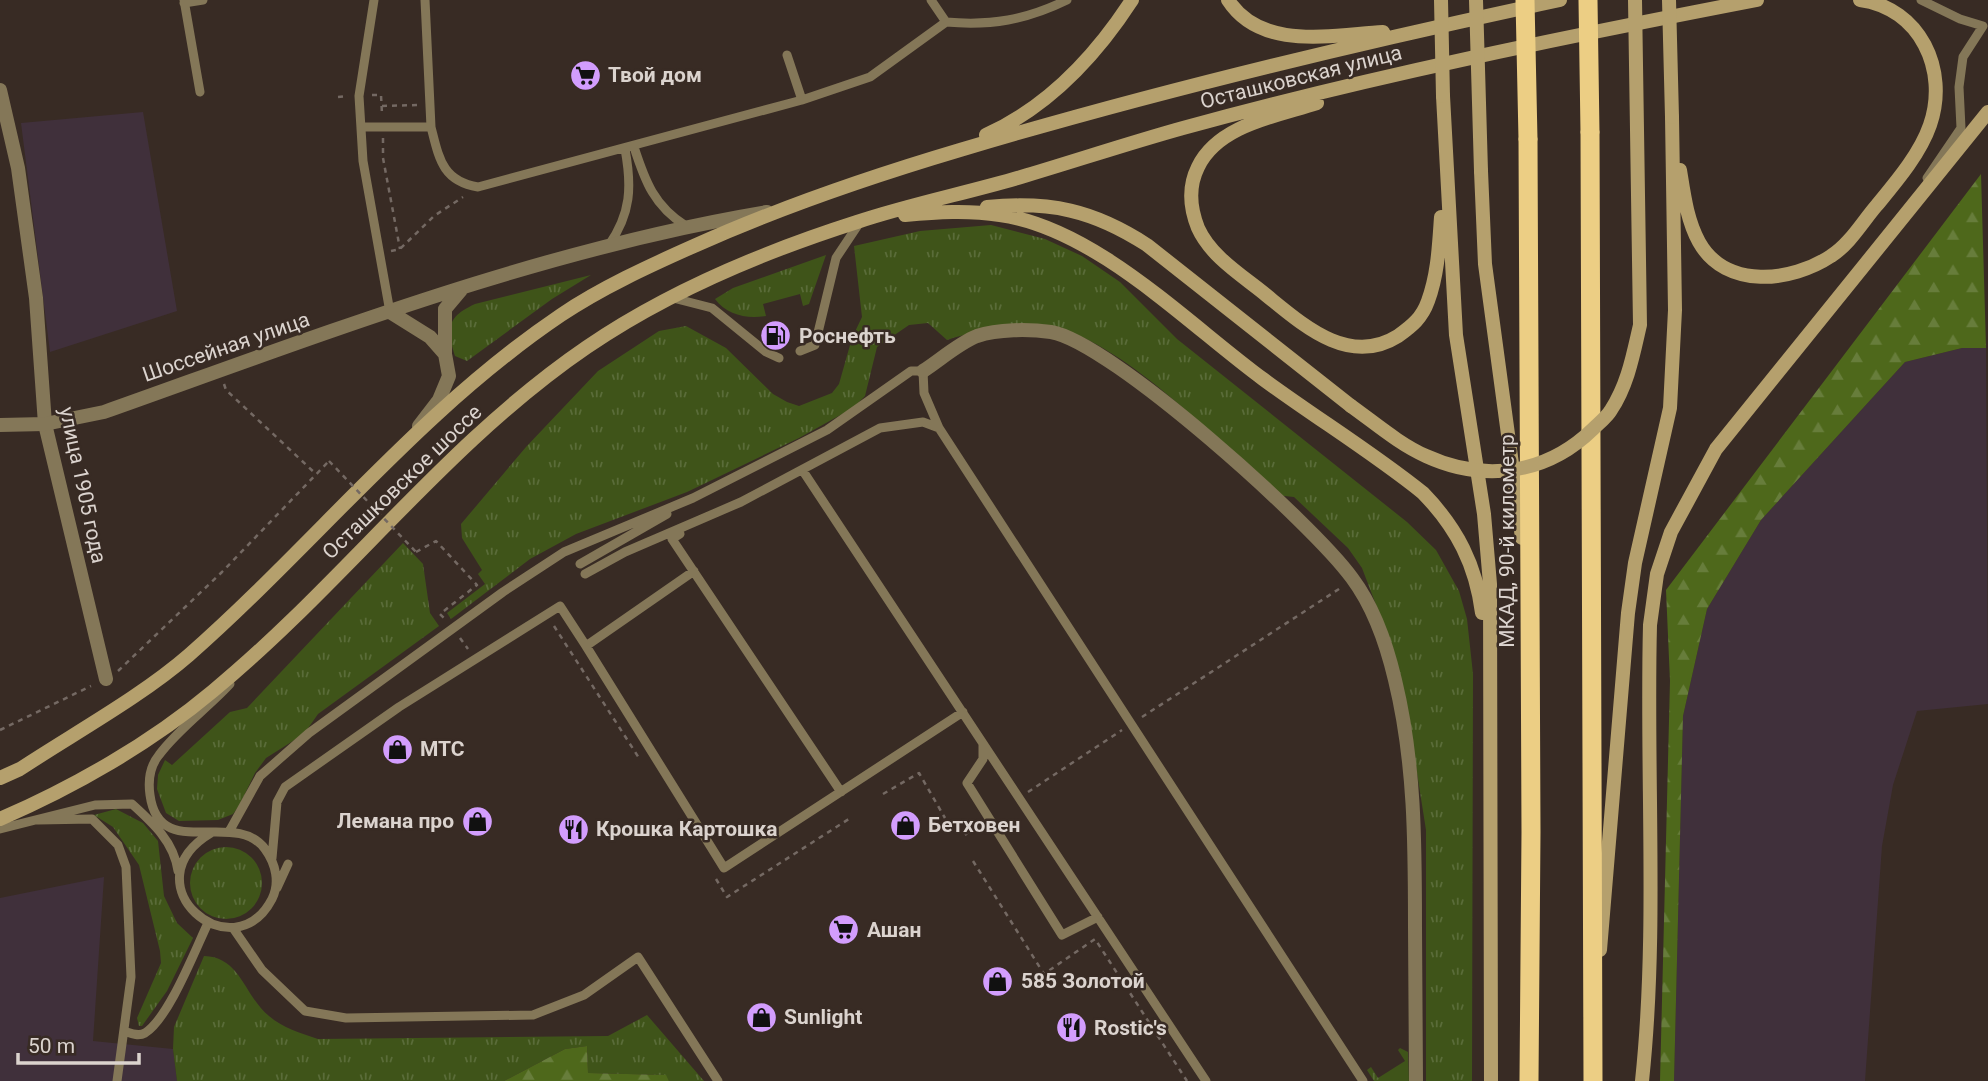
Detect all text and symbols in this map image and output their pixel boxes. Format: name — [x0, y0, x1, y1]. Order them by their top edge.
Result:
street label: Осташковская улица — [1198, 40, 1404, 114]
supermarket icon: Твой дом — [568, 58, 602, 92]
place label: Твой дом — [608, 63, 702, 87]
street label: Шоссейная улица — [139, 307, 313, 387]
fuel station icon: Роснефть — [759, 319, 793, 353]
place label: Роснефть — [799, 324, 896, 348]
street label: Осташковское шоссе — [318, 400, 486, 564]
street label: улица 1905 года — [55, 405, 111, 565]
street label: МКАД, 90-й километр — [1495, 434, 1519, 648]
shop icon: МТС — [380, 732, 414, 766]
place label: МТС — [420, 737, 465, 761]
shop icon: Лемана про — [460, 804, 494, 838]
shop icon: Бетховен — [888, 808, 922, 842]
place label: Лемана про — [337, 809, 454, 833]
restaurant icon: Крошка Картошка — [556, 812, 590, 846]
place label: Бетховен — [928, 813, 1020, 837]
place label: Крошка Картошка — [596, 817, 778, 841]
supermarket icon: Ашан — [827, 913, 861, 947]
place label: Ашан — [867, 918, 921, 942]
shop icon: 585 Золотой — [981, 964, 1015, 998]
place label: 585 Золотой — [1021, 969, 1145, 993]
shop icon: Sunlight — [744, 1000, 778, 1034]
place label: Sunlight — [784, 1005, 862, 1029]
restaurant icon: Rostic's — [1054, 1011, 1088, 1045]
place label: Rostic's — [1094, 1016, 1167, 1040]
scale bar — [18, 1021, 138, 1066]
text: 50 m — [28, 1034, 75, 1058]

